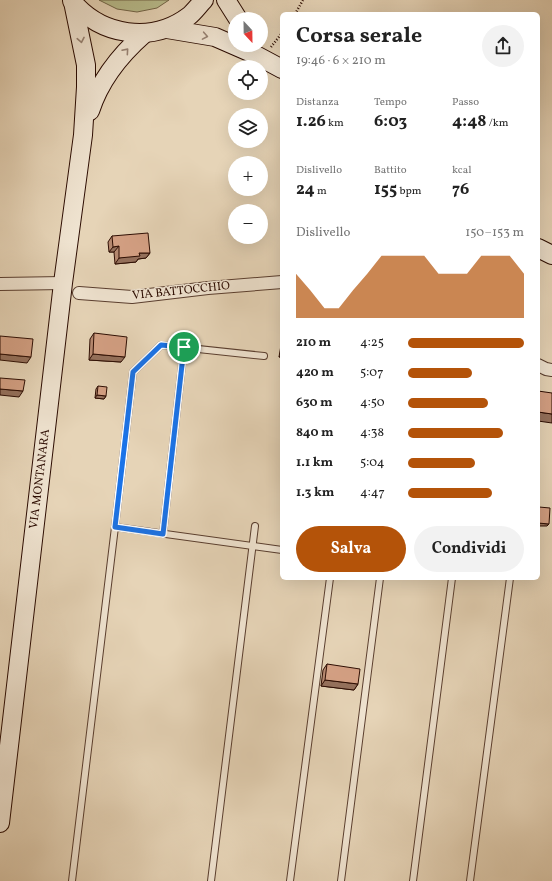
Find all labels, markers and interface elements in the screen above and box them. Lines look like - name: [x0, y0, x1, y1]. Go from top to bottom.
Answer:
- north arrow: [228, 12, 268, 52]
- map controls: [228, 12, 268, 244]
- text: Corsa serale: [296, 21, 422, 52]
- button: share: [482, 25, 524, 67]
- one-way arrow: [202, 31, 208, 39]
- one-way arrow: [77, 37, 85, 44]
- one-way arrow: [121, 49, 128, 56]
- text: 19:46 · 6 × 210 m: [296, 52, 386, 70]
- button: locate: [228, 60, 268, 100]
- text: Distanza: [296, 95, 339, 110]
- text: Tempo: [374, 95, 407, 110]
- text: Passo: [452, 95, 479, 110]
- button: layers: [228, 108, 268, 148]
- text: 1.26: [296, 110, 326, 133]
- text: 6:03: [374, 110, 407, 133]
- text: 4:48: [452, 110, 487, 133]
- text: km: [326, 116, 344, 131]
- text: /km: [487, 116, 509, 131]
- button: +: [228, 156, 268, 196]
- text: Dislivello: [296, 163, 342, 178]
- text: Battito: [374, 163, 407, 178]
- text: kcal: [452, 163, 472, 178]
- text: 24: [296, 178, 315, 201]
- text: 155: [374, 178, 397, 201]
- text: 76: [452, 178, 469, 201]
- text: m: [315, 184, 327, 199]
- text: bpm: [397, 184, 421, 199]
- button: −: [228, 204, 268, 244]
- text: Dislivello: [296, 224, 350, 242]
- text: 150–153 m: [465, 224, 524, 242]
- street label: VIA BATTOCCHIO: [131, 278, 231, 304]
- pin: [167, 330, 201, 364]
- text: 210 m: [296, 334, 331, 352]
- text: 4:25: [360, 334, 384, 352]
- icon: arrive: [173, 336, 195, 358]
- text: 420 m: [296, 364, 334, 382]
- text: 5:07: [360, 364, 383, 382]
- text: 630 m: [296, 394, 333, 412]
- text: 4:50: [360, 394, 385, 412]
- text: 840 m: [296, 424, 334, 442]
- text: 4:38: [360, 424, 384, 442]
- street label: VIA MONTANARA: [26, 428, 54, 530]
- text: 1.1 km: [296, 454, 333, 472]
- text: 5:04: [360, 454, 385, 472]
- text: 1.3 km: [296, 484, 334, 502]
- text: 4:47: [360, 484, 385, 502]
- button: Salva: [296, 526, 406, 572]
- button: Condividi: [414, 526, 524, 572]

